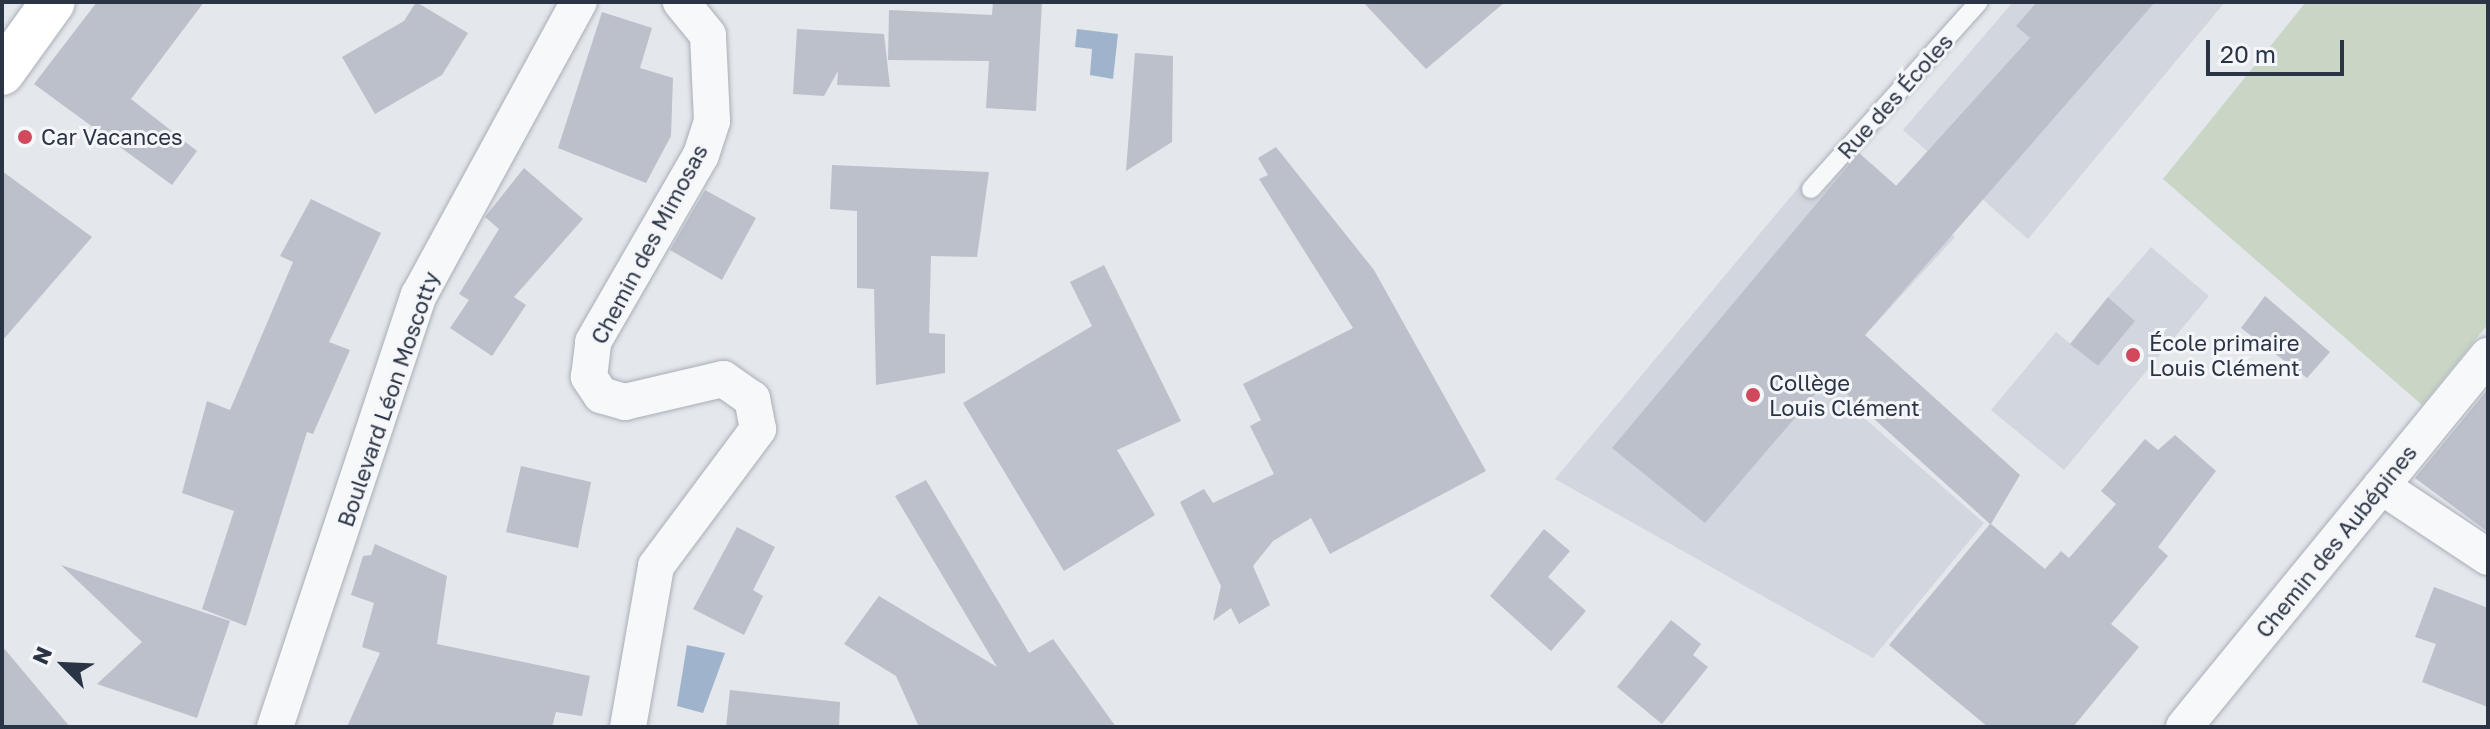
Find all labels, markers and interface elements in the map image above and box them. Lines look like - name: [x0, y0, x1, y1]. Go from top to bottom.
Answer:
- scale bar: [2210, 24, 2348, 74]
- street label: Rue des Écoles: [1832, 28, 1958, 164]
- text: 20 m: [2220, 39, 2276, 68]
- place label: Car Vacances: [41, 124, 183, 150]
- marker: Car Vacances: [16, 128, 34, 146]
- street label: Chemin des Mimosas: [585, 140, 713, 348]
- street label: Boulevard Léon Moscotty: [332, 268, 444, 530]
- place label: École primaire Louis Clément: [2149, 329, 2300, 380]
- marker: École primaire Louis Clément: [2124, 346, 2142, 364]
- place label: Collège Louis Clément: [1769, 369, 1920, 420]
- marker: Collège Louis Clément: [1744, 386, 1762, 404]
- street label: Chemin des Aubépines: [2250, 439, 2422, 643]
- north arrow: [24, 625, 104, 705]
- text: N: [26, 642, 57, 668]

